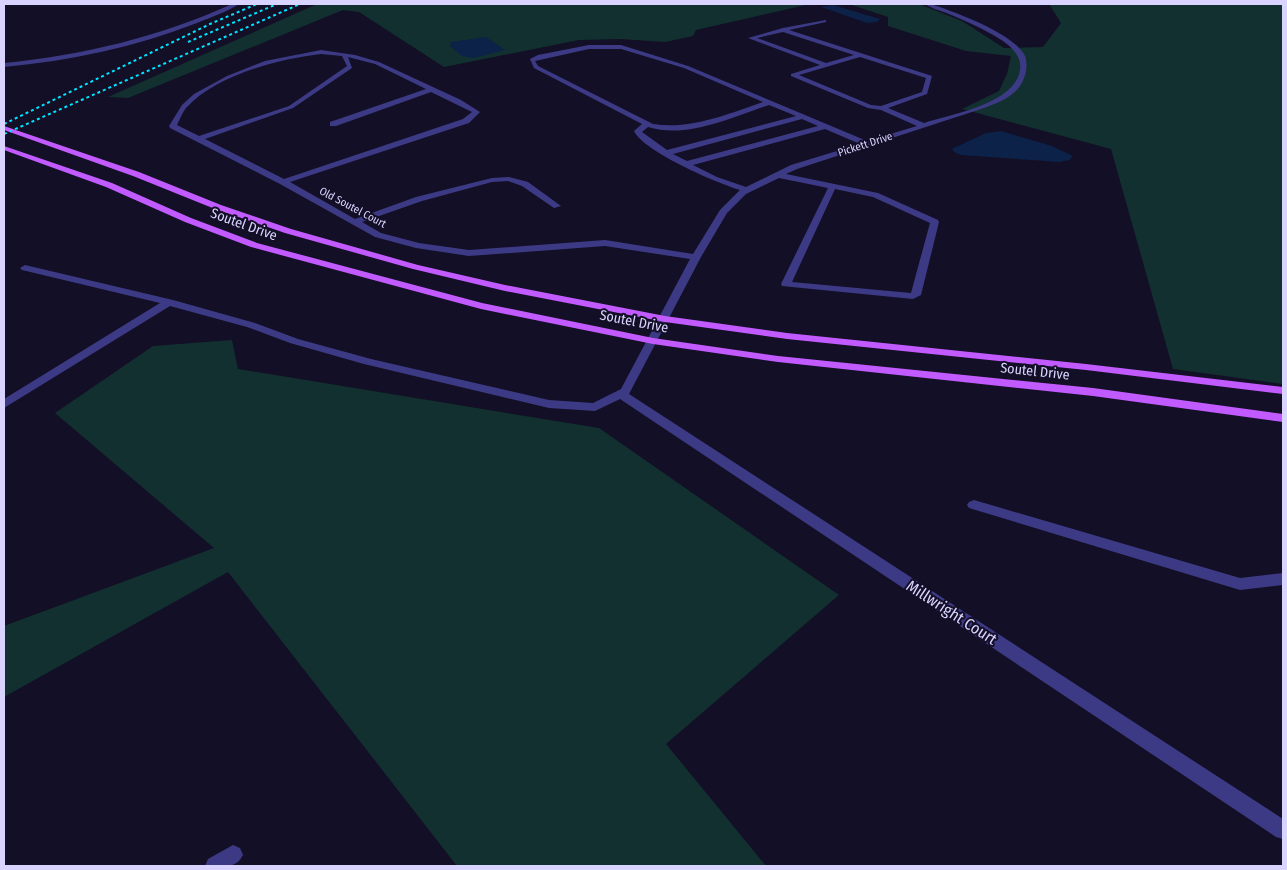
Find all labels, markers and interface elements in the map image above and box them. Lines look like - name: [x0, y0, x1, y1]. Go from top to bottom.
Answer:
- street label: Pickett Drive: [836, 130, 894, 159]
- street label: Old Soutel Court: [317, 184, 389, 231]
- street label: Soutel Drive: [208, 205, 279, 244]
- street label: Soutel Drive: [598, 307, 670, 336]
- street label: Soutel Drive: [999, 359, 1070, 384]
- street label: Millwright Court: [903, 576, 1001, 649]

